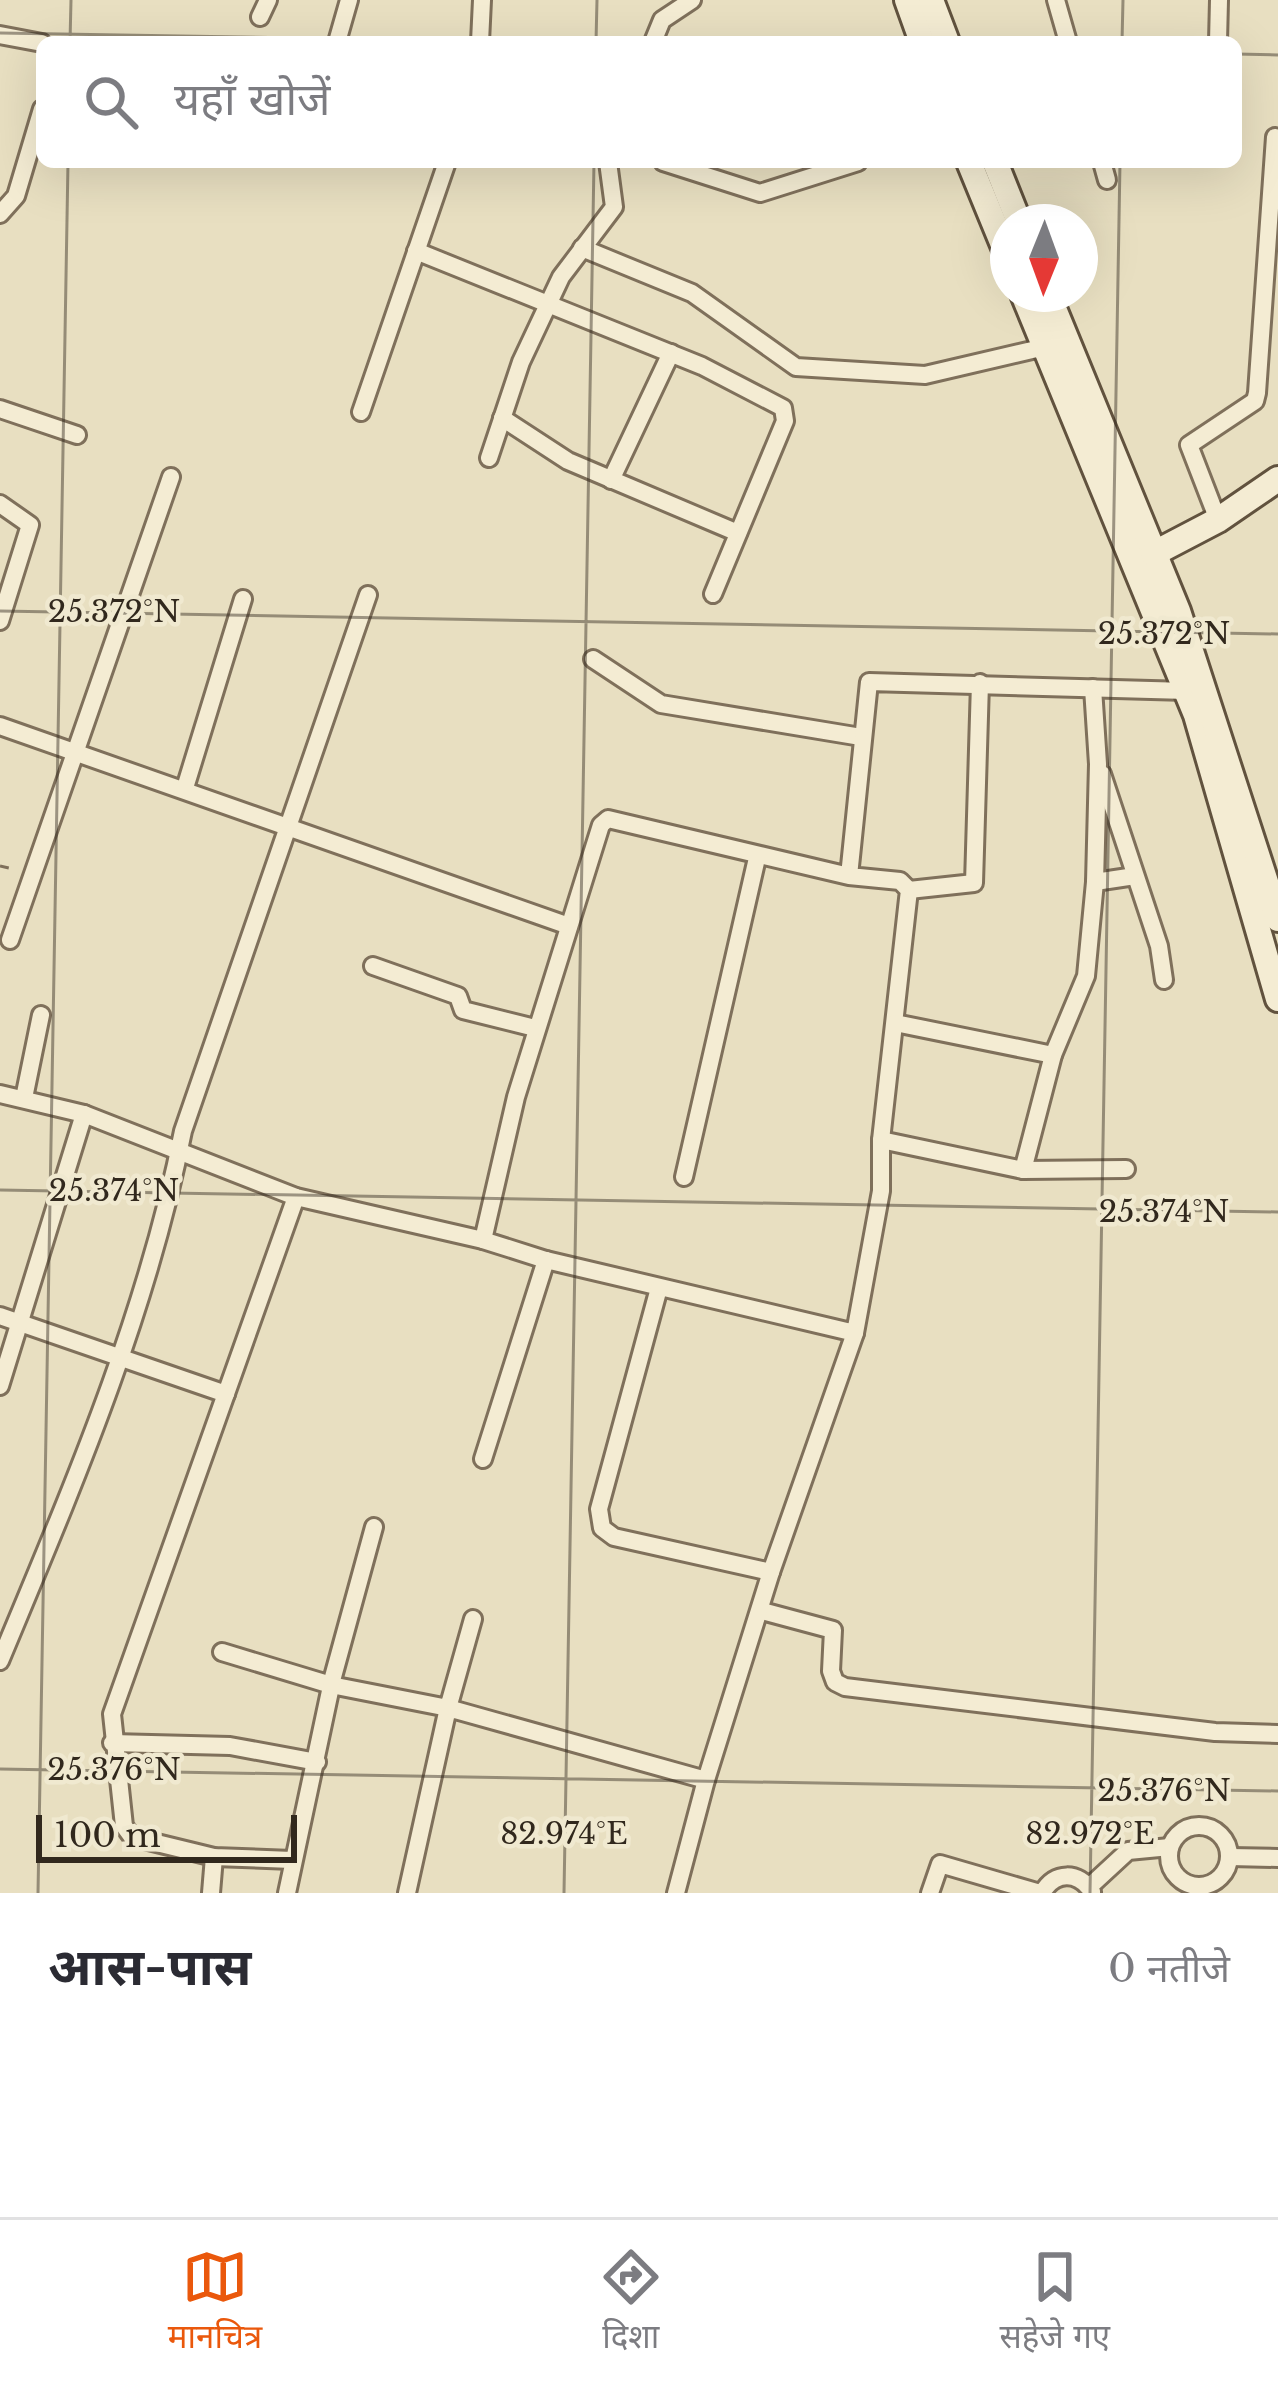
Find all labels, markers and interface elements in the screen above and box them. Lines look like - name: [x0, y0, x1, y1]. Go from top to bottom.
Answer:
- search box: [36, 36, 1242, 168]
- icon: search: [78, 69, 144, 135]
- text: यहाँ खोजें: [174, 71, 330, 127]
- north arrow: [990, 204, 1098, 312]
- text: 25.372°N: [48, 593, 180, 630]
- text: 25.372°N: [1098, 615, 1230, 652]
- text: 25.374°N: [49, 1172, 179, 1209]
- text: 25.374°N: [1099, 1193, 1229, 1230]
- text: 25.376°N: [47, 1751, 181, 1788]
- text: 25.376°N: [1097, 1772, 1231, 1809]
- scale bar: [36, 1809, 297, 1862]
- text: 100 m: [54, 1815, 161, 1856]
- text: 82.974°E: [500, 1815, 628, 1852]
- text: 82.972°E: [1025, 1815, 1155, 1852]
- text: आस-पास: [48, 1936, 251, 1999]
- text: 0 नतीजे: [1108, 1944, 1230, 1993]
- tab: मानचित्र: [168, 2244, 262, 2361]
- tab: दिशा: [598, 2244, 664, 2361]
- tab: सहेजे गए: [1000, 2244, 1110, 2361]

